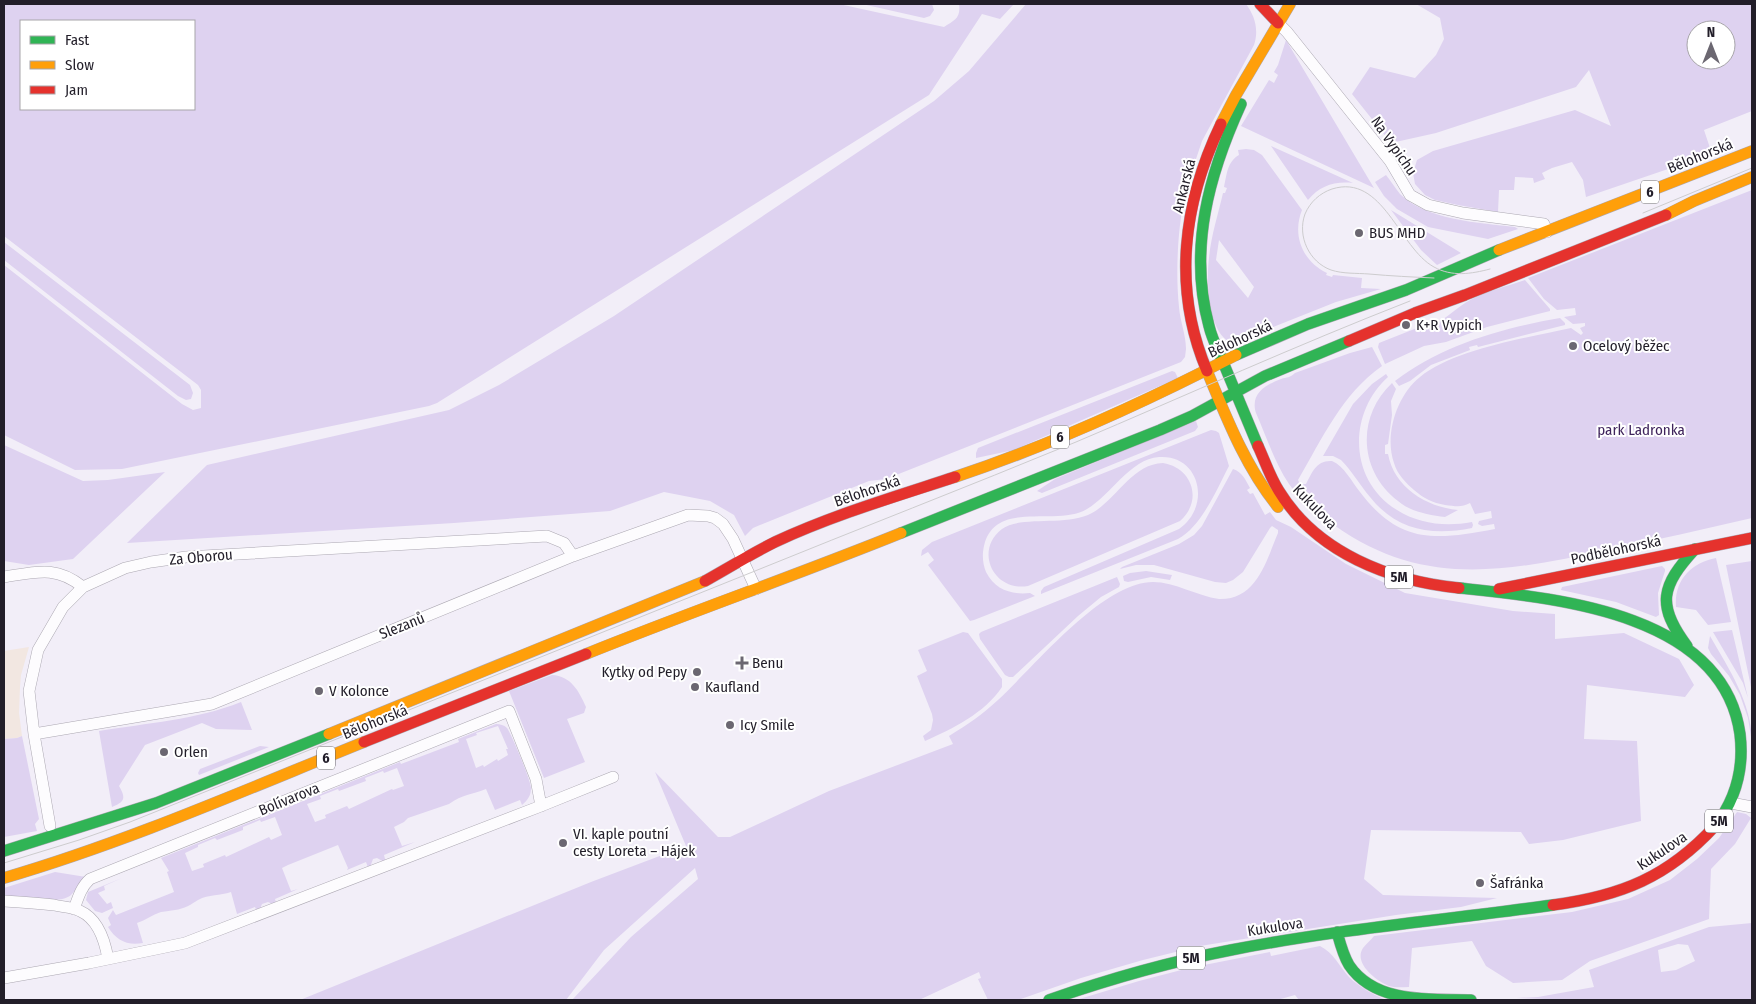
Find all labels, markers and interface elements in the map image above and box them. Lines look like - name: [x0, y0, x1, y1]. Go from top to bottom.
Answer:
- legend: [20, 20, 195, 110]
- north arrow: [1686, 20, 1736, 70]
- text: N: [1707, 24, 1715, 41]
- text: Fast: [65, 31, 89, 49]
- text: Slow: [65, 56, 94, 74]
- text: Jam: [65, 81, 88, 99]
- street label: Na Vypichu: [1367, 113, 1421, 179]
- street label: Bělohorská: [1665, 135, 1735, 177]
- street label: Ankarská: [1169, 157, 1199, 215]
- road number: 6: [1641, 180, 1659, 203]
- place label: BUS MHD: [1369, 224, 1425, 242]
- marker: BUS MHD: [1353, 227, 1365, 239]
- street label: Bělohorská: [1205, 316, 1275, 362]
- place label: K+R Vypich: [1416, 316, 1482, 334]
- marker: K+R Vypich: [1400, 319, 1412, 331]
- place label: Ocelový běžec: [1583, 337, 1670, 355]
- marker: Ocelový běžec: [1567, 340, 1579, 352]
- park label: park Ladronka: [1597, 421, 1685, 439]
- road number: 6: [1051, 426, 1069, 448]
- street label: Bělohorská: [832, 471, 902, 511]
- street label: Kukulova: [1289, 481, 1341, 533]
- street label: Podbělohorská: [1569, 532, 1663, 568]
- street label: Za Oborou: [169, 545, 233, 569]
- road number: 5M: [1385, 566, 1413, 588]
- street label: Slezanů: [377, 609, 427, 643]
- place label: Benu: [752, 654, 783, 672]
- marker: Benu: [736, 657, 748, 669]
- place label: Kytky od Pepy: [602, 663, 687, 681]
- marker: Kytky od Pepy: [691, 666, 703, 678]
- place label: Kaufland: [705, 678, 759, 696]
- marker: Kaufland: [689, 681, 701, 693]
- place label: V Kolonce: [329, 682, 389, 700]
- marker: V Kolonce: [313, 685, 325, 697]
- street label: Bělohorská: [340, 701, 410, 743]
- place label: Icy Smile: [740, 716, 795, 734]
- marker: Icy Smile: [724, 719, 736, 731]
- place label: Orlen: [174, 743, 208, 761]
- marker: Orlen: [158, 746, 170, 758]
- road number: 6: [317, 746, 335, 770]
- street label: Bolívarova: [256, 779, 322, 819]
- road number: 5M: [1705, 809, 1733, 832]
- place label: VI. kaple poutní cesty Loreta – Hájek: [573, 825, 695, 860]
- street label: Kukulova: [1634, 828, 1690, 874]
- marker: VI. kaple poutní cesty Loreta – Hájek: [557, 837, 569, 849]
- place label: Šafránka: [1490, 874, 1544, 892]
- marker: Šafránka: [1474, 877, 1486, 889]
- street label: Kukulova: [1246, 914, 1304, 940]
- road number: 5M: [1177, 946, 1205, 970]

